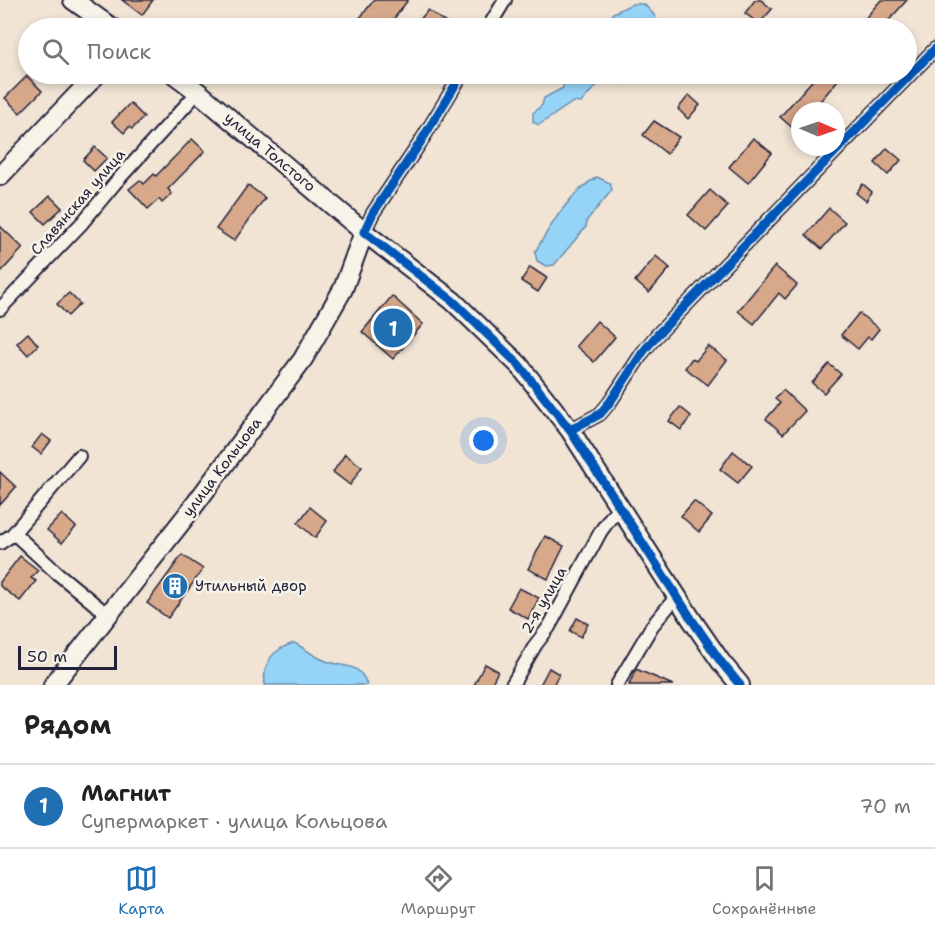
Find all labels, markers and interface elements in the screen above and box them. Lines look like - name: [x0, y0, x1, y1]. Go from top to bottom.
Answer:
- search box: [18, 18, 917, 84]
- icon: search: [39, 35, 72, 68]
- text: Поиск: [87, 37, 151, 66]
- north arrow: [791, 102, 845, 156]
- street label: улица Толстого: [220, 108, 320, 196]
- street label: Славянская улица: [26, 144, 130, 259]
- pin: 1: [374, 306, 412, 350]
- street label: улица Кольцова: [178, 413, 266, 521]
- your location: [469, 426, 498, 455]
- street label: 2-я улица: [517, 562, 572, 637]
- building icon: Утильный двор: [160, 571, 190, 601]
- place label: Утильный двор: [195, 576, 307, 596]
- scale bar: [18, 643, 117, 670]
- text: 50 m: [27, 646, 67, 667]
- text: Рядом: [24, 707, 111, 742]
- text: Магнит: [81, 779, 171, 808]
- text: 1: [39, 793, 48, 819]
- text: 70 m: [859, 793, 911, 819]
- text: Супермаркет · улица Кольцова: [81, 808, 387, 834]
- tab: Карта: [118, 862, 164, 919]
- tab: Маршрут: [401, 862, 475, 919]
- tab: Сохранённые: [712, 862, 817, 919]

